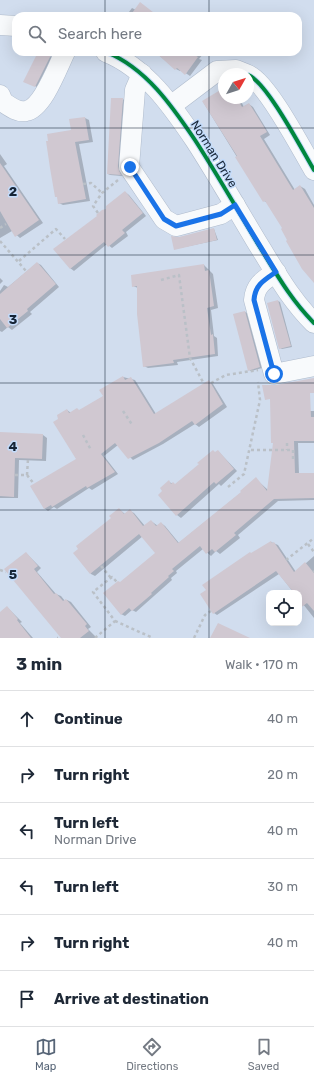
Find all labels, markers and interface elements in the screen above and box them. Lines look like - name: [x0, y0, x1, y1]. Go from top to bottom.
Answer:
- search box: [12, 12, 302, 56]
- icon: search: [26, 23, 48, 45]
- text: Search here: [58, 25, 142, 43]
- north arrow: [218, 68, 254, 104]
- street label: Norman Drive: [188, 118, 240, 190]
- route end: [121, 158, 139, 176]
- text: 2: [9, 184, 17, 199]
- text: 3: [9, 312, 18, 327]
- route start: [265, 365, 283, 383]
- text: 4: [9, 439, 18, 454]
- text: 5: [9, 567, 17, 582]
- map controls: [266, 590, 302, 626]
- button: locate: [266, 590, 302, 626]
- text: 3 min: [16, 654, 62, 674]
- text: Walk · 170 m: [225, 657, 298, 672]
- icon: ahead: [16, 708, 38, 730]
- text: Continue: [54, 710, 123, 728]
- text: 40 m: [267, 711, 298, 726]
- icon: right: [16, 764, 38, 786]
- text: Turn right: [54, 766, 129, 784]
- text: 20 m: [267, 767, 298, 782]
- text: Turn left: [54, 814, 119, 832]
- icon: left: [16, 820, 38, 842]
- text: 40 m: [267, 823, 298, 838]
- text: Norman Drive: [54, 832, 137, 847]
- icon: left: [16, 876, 38, 898]
- text: Turn left: [54, 878, 119, 896]
- text: 30 m: [267, 879, 298, 894]
- icon: right: [16, 932, 38, 954]
- text: Turn right: [54, 934, 129, 952]
- text: 40 m: [267, 935, 298, 950]
- icon: arrive: [16, 988, 38, 1010]
- text: Arrive at destination: [54, 990, 209, 1008]
- tab: Map: [35, 1036, 57, 1073]
- tab: Directions: [126, 1036, 178, 1073]
- tab: Saved: [248, 1036, 279, 1073]

